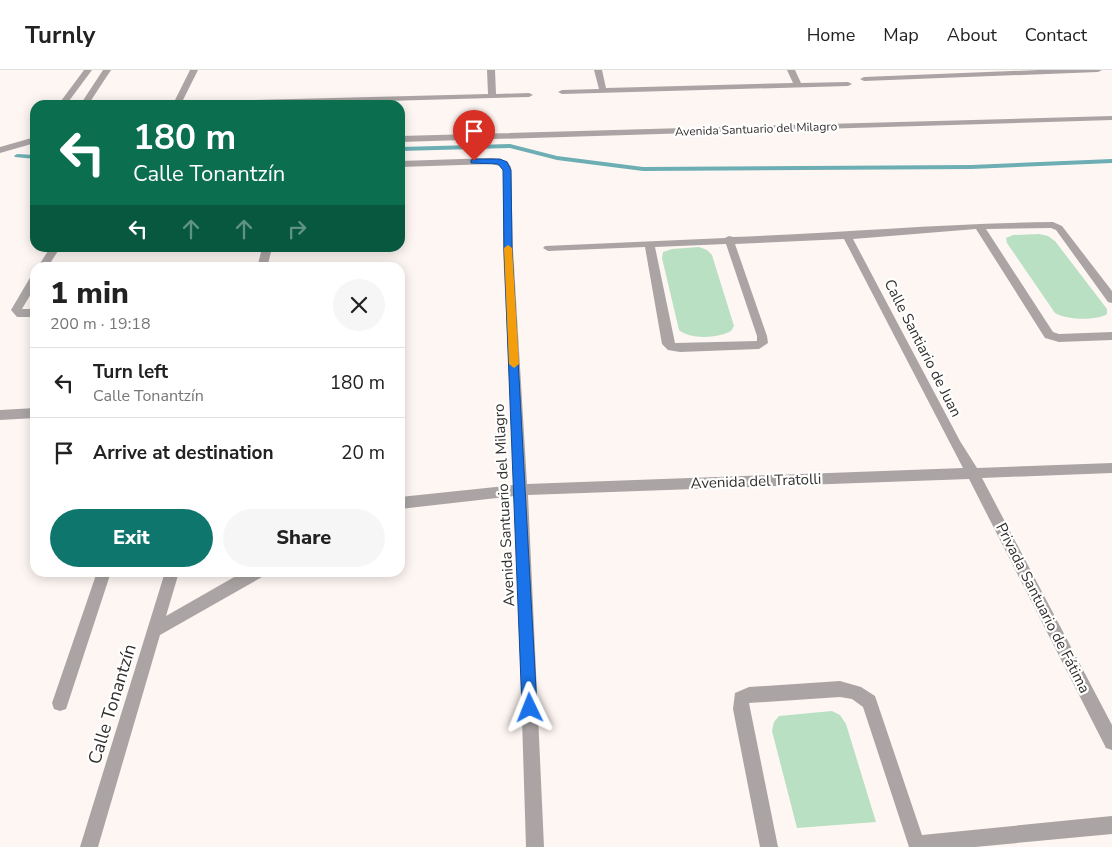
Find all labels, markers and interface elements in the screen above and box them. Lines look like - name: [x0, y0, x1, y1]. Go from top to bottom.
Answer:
- text: Turnly: [25, 19, 95, 51]
- text: Home: [807, 23, 855, 47]
- text: Map: [883, 23, 919, 47]
- text: About: [947, 23, 997, 47]
- text: Contact: [1025, 23, 1087, 47]
- pin: [453, 110, 495, 161]
- text: 180 m: [133, 114, 236, 161]
- icon: arrive: [460, 117, 488, 145]
- street label: Avenida Santuario del Milagro: [675, 118, 838, 140]
- icon: left: [50, 120, 115, 185]
- text: Calle Tonantzín: [133, 159, 285, 189]
- icon: left: [124, 215, 152, 243]
- icon: ahead: [177, 215, 205, 243]
- icon: ahead: [230, 215, 258, 243]
- icon: right: [283, 215, 311, 243]
- text: 1 min: [50, 273, 129, 314]
- street label: Calle Santiario de Juan: [880, 276, 966, 420]
- button: close: [333, 279, 385, 331]
- text: 200 m · 19:18: [50, 313, 151, 335]
- text: Turn left: [93, 359, 168, 385]
- icon: left: [50, 369, 78, 397]
- text: 180 m: [330, 370, 385, 396]
- text: Calle Tonantzín: [93, 385, 204, 407]
- street label: Avenida Santuario del Milagro: [489, 403, 519, 607]
- icon: arrive: [50, 439, 78, 467]
- text: Arrive at destination: [93, 440, 274, 466]
- text: 20 m: [341, 440, 385, 466]
- street label: Avenida del Tratolli: [690, 469, 822, 493]
- button: Exit: [50, 509, 213, 567]
- button: Share: [223, 509, 385, 567]
- street label: Privada Santuario de Fátima: [991, 519, 1095, 697]
- street label: Calle Tonantzín: [82, 641, 142, 767]
- position arrow: [503, 681, 555, 733]

